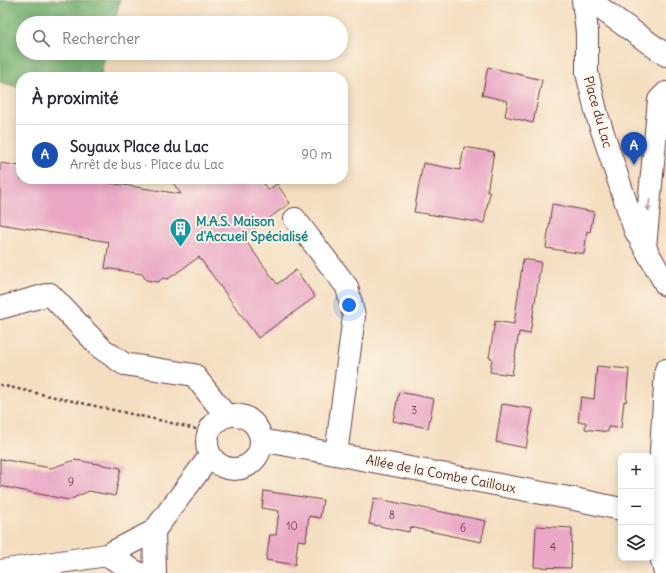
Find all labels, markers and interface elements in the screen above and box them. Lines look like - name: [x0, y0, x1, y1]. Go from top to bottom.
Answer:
- search box: [16, 16, 348, 60]
- icon: search: [30, 27, 52, 49]
- text: Rechercher: [62, 29, 140, 48]
- street label: Place du Lac: [580, 74, 616, 150]
- text: À proximité: [32, 87, 118, 109]
- pin: A: [621, 132, 647, 165]
- text: Soyaux Place du Lac: [70, 137, 209, 156]
- text: A: [41, 146, 49, 163]
- text: 90 m: [301, 146, 332, 163]
- text: Arrêt de bus · Place du Lac: [70, 156, 224, 173]
- one-way arrow: [645, 198, 652, 211]
- place label: M.A.S. Maison d'Accueil Spécialisé: [196, 213, 308, 245]
- building icon: M.A.S. Maison d'Accueil Spécialisé: [167, 215, 193, 248]
- your location: [339, 295, 359, 315]
- house number: 3: [411, 403, 417, 417]
- street label: Allée de la Combe Cailloux: [364, 451, 518, 497]
- map controls: [618, 453, 654, 561]
- button: +: [618, 453, 654, 489]
- house number: 9: [68, 475, 74, 489]
- button: −: [618, 489, 654, 525]
- house number: 8: [389, 508, 395, 522]
- house number: 10: [286, 519, 298, 533]
- house number: 6: [460, 521, 466, 535]
- button: layers: [618, 525, 654, 561]
- house number: 4: [550, 540, 556, 554]

